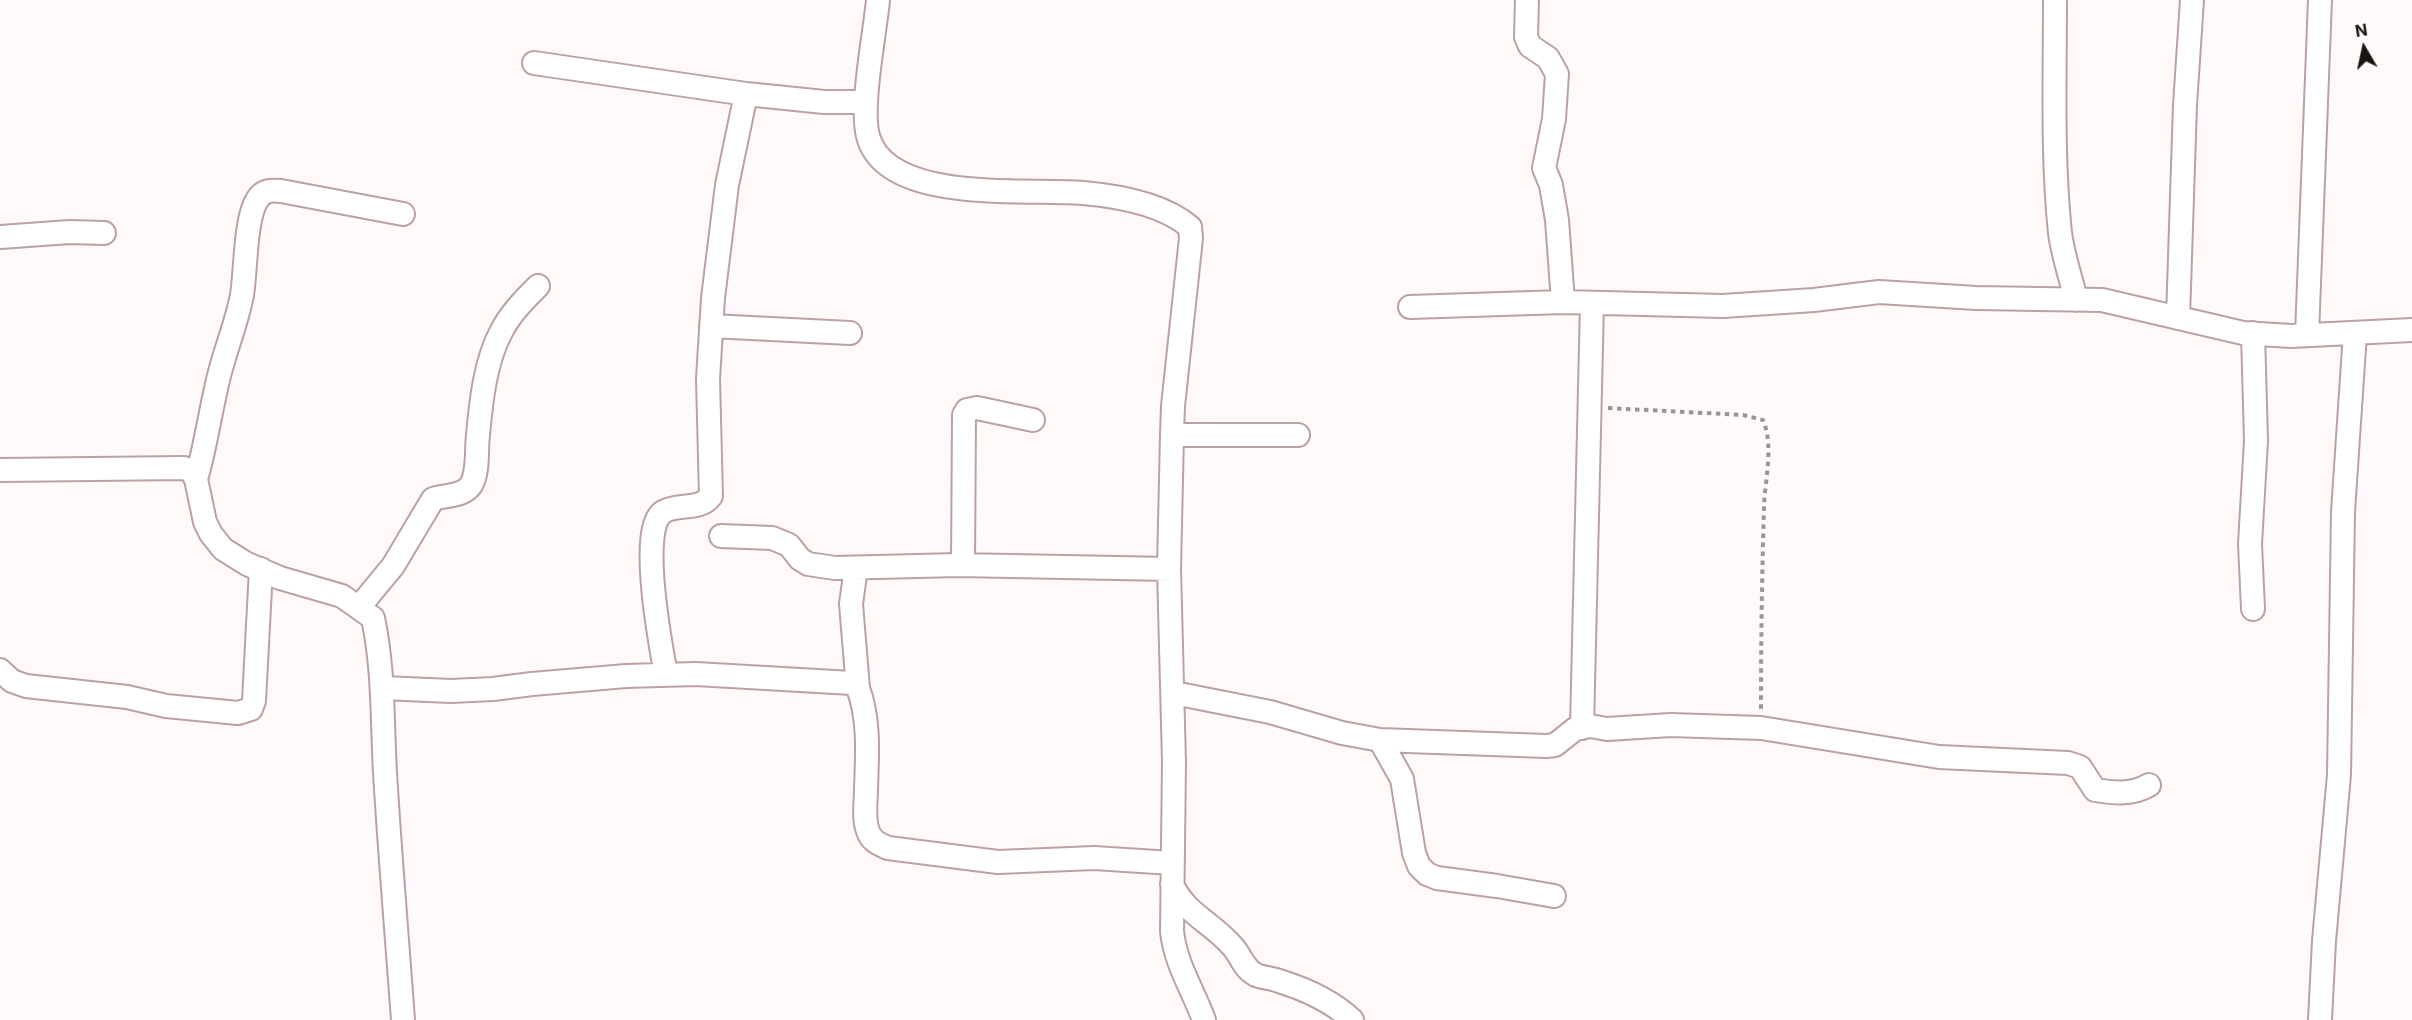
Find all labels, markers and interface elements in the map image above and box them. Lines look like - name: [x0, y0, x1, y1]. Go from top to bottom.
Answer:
- north arrow: [2334, 18, 2394, 78]
- text: N: [2354, 19, 2369, 41]

